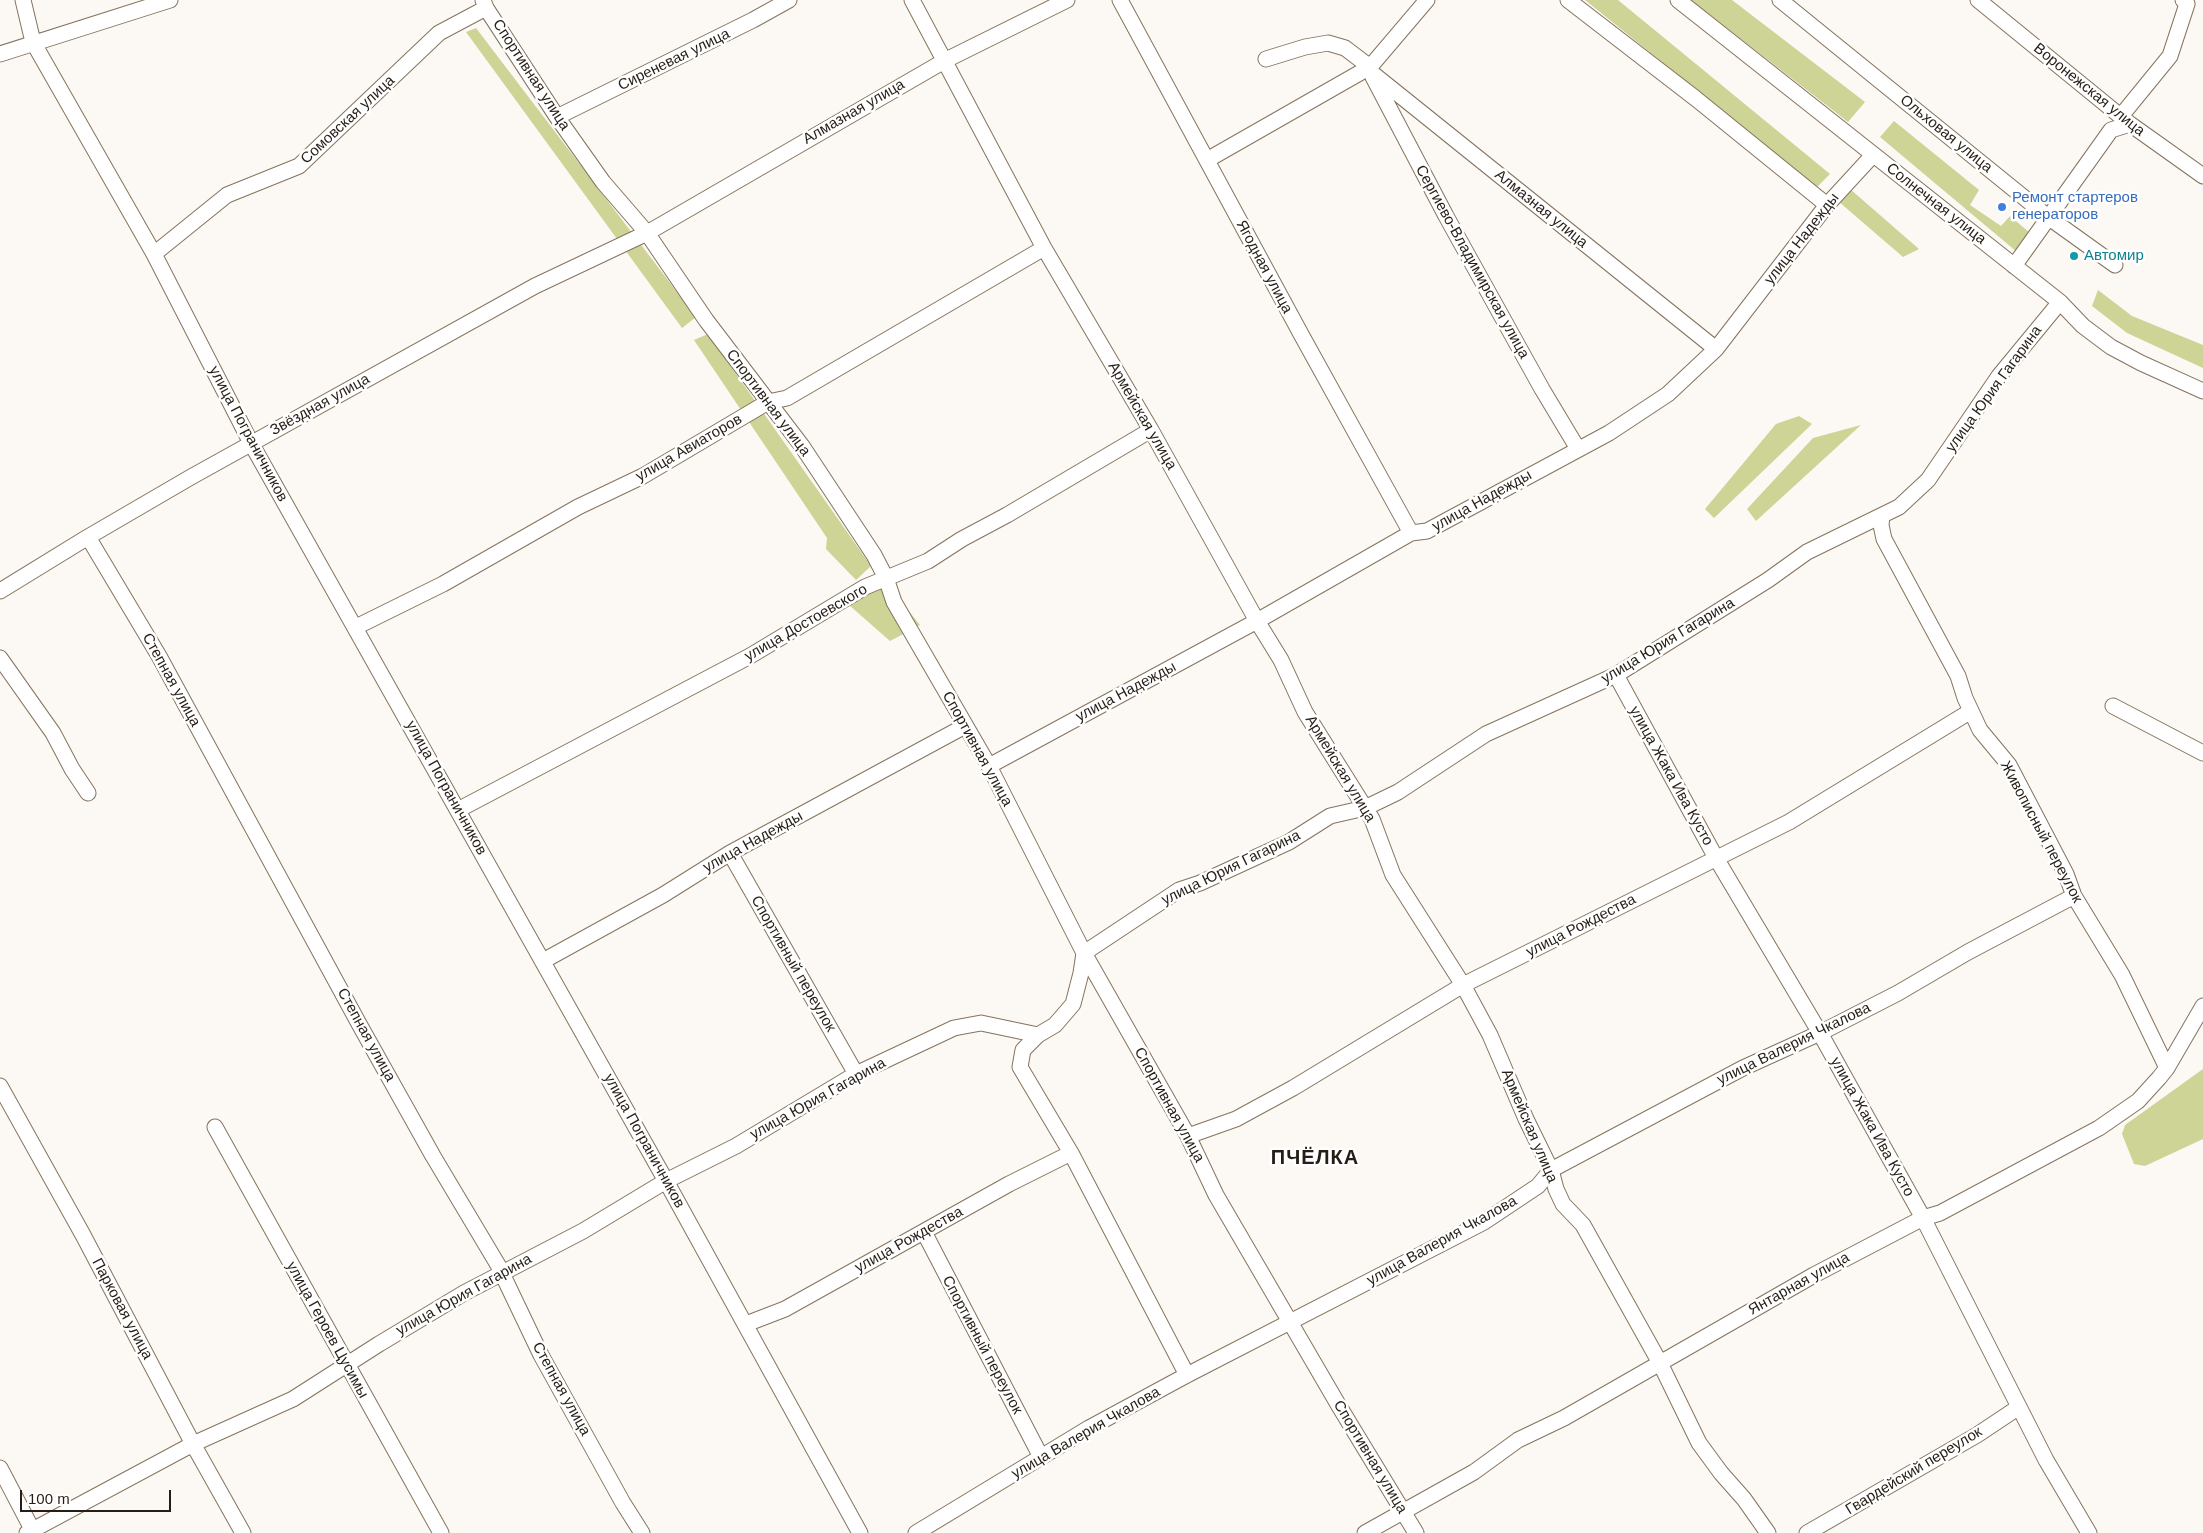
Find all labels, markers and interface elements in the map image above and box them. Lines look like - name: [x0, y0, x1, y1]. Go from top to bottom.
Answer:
- street label: Спортивная улица: [488, 16, 574, 134]
- street label: Сиреневая улица: [615, 25, 733, 95]
- street label: Воронежская улица: [2030, 40, 2148, 140]
- street label: Сомовская улица: [297, 72, 399, 168]
- street label: Алмазная улица: [800, 76, 908, 148]
- street label: Ольховая улица: [1896, 91, 1996, 177]
- street label: Солнечная улица: [1883, 159, 1989, 249]
- street label: Сергиево-Владимирская улица: [1411, 162, 1533, 362]
- street label: Алмазная улица: [1491, 166, 1591, 252]
- place label: Ремонт стартеров генераторов: [2012, 189, 2138, 224]
- street label: улица Надежды: [1761, 190, 1843, 288]
- marker: Ремонт стартеров генераторов: [1996, 201, 2008, 213]
- street label: Ягодная улица: [1232, 217, 1296, 317]
- place label: Автомир: [2084, 247, 2144, 265]
- marker: Автомир: [2068, 250, 2080, 262]
- street label: улица Юрия Гагарина: [1942, 322, 2046, 456]
- street label: Спортивная улица: [722, 346, 814, 460]
- street label: Армейская улица: [1104, 359, 1180, 473]
- street label: улица Пограничников: [205, 363, 291, 505]
- street label: Звёздная улица: [267, 370, 373, 440]
- street label: улица Авиаторов: [633, 410, 745, 486]
- street label: улица Надежды: [1429, 466, 1535, 536]
- street label: улица Достоевского: [741, 581, 871, 665]
- street label: улица Юрия Гагарина: [1598, 594, 1738, 688]
- street label: Степная улица: [138, 630, 204, 730]
- street label: улица Надежды: [1073, 658, 1179, 726]
- street label: Спортивная улица: [938, 688, 1016, 810]
- street label: улица Жака Ива Кусто: [1625, 703, 1717, 849]
- street label: Армейская улица: [1301, 712, 1379, 826]
- street label: улица Пограничников: [402, 718, 490, 858]
- street label: Живописный переулок: [1996, 758, 2086, 906]
- street label: улица Надежды: [700, 807, 806, 877]
- street label: улица Юрия Гагарина: [1159, 827, 1303, 909]
- street label: улица Рождества: [1523, 891, 1639, 961]
- street label: Спортивный переулок: [747, 893, 839, 1035]
- street label: Степная улица: [333, 985, 399, 1085]
- street label: улица Валерия Чкалова: [1714, 999, 1874, 1089]
- street label: Спортивная улица: [1130, 1044, 1208, 1166]
- street label: улица Юрия Гагарина: [747, 1054, 889, 1144]
- street label: улица Жака Ива Кусто: [1826, 1054, 1918, 1200]
- street label: Армейская улица: [1497, 1066, 1561, 1186]
- street label: улица Пограничников: [600, 1071, 688, 1211]
- district label: ПЧЁЛКА: [1270, 1146, 1360, 1170]
- street label: улица Валерия Чкалова: [1364, 1192, 1520, 1290]
- street label: улица Рождества: [852, 1203, 966, 1277]
- street label: Янтарная улица: [1745, 1249, 1853, 1319]
- street label: улица Юрия Гагарина: [393, 1250, 535, 1340]
- street label: Парковая улица: [88, 1255, 156, 1363]
- street label: улица Героев Цусимы: [282, 1259, 372, 1401]
- street label: Спортивный переулок: [938, 1273, 1026, 1417]
- street label: Степная улица: [528, 1339, 594, 1439]
- street label: улица Валерия Чкалова: [1009, 1383, 1163, 1483]
- street label: Спортивная улица: [1329, 1397, 1411, 1517]
- street label: Гвардейский переулок: [1843, 1423, 1985, 1519]
- scale bar: [22, 1480, 174, 1512]
- text: 100 m: [28, 1490, 70, 1507]

